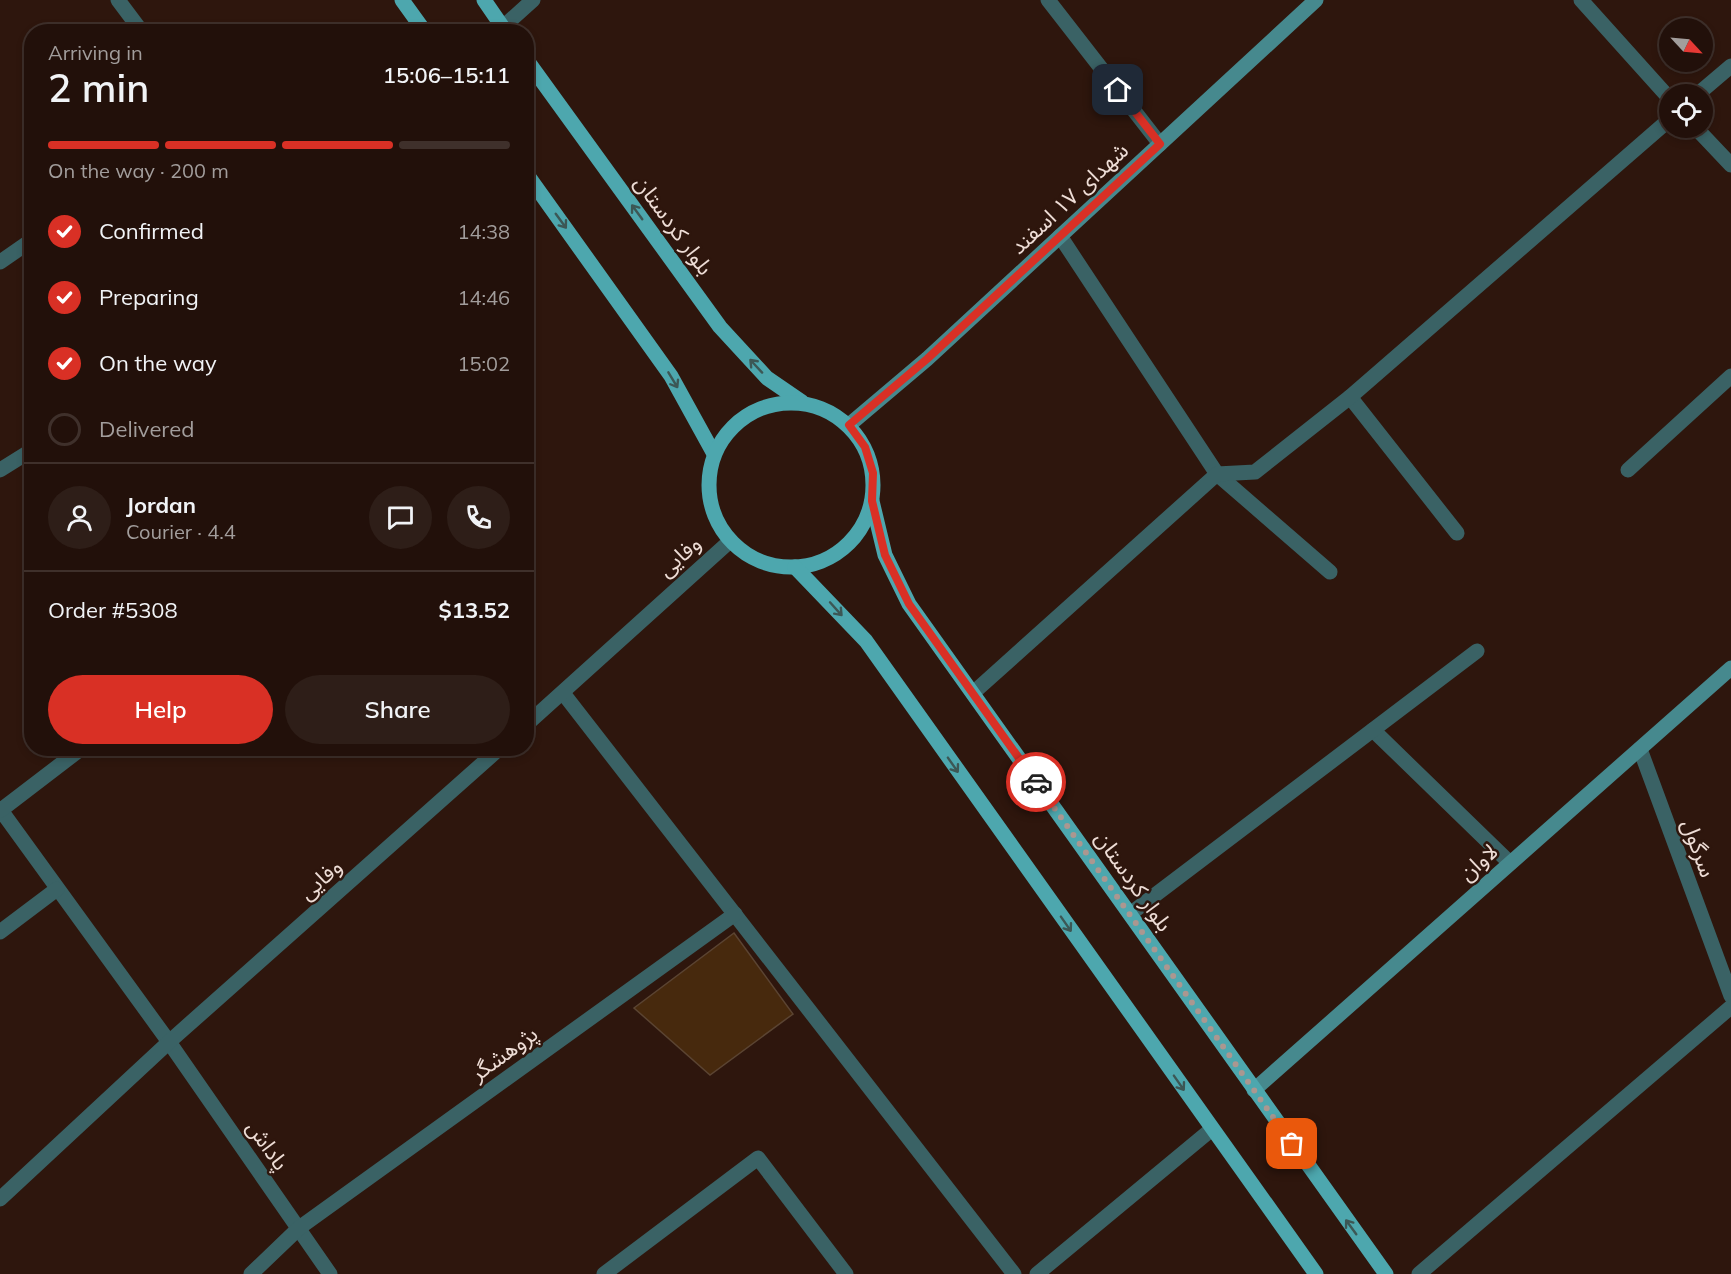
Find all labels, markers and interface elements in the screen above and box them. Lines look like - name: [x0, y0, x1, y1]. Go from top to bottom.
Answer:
- north arrow: [1659, 18, 1713, 72]
- map controls: [1659, 18, 1713, 138]
- text: Arriving in: [48, 40, 143, 65]
- text: 15:06–15:11: [383, 61, 510, 89]
- text: 2 min: [48, 63, 149, 112]
- pin: [1092, 64, 1143, 115]
- icon: home: [1101, 73, 1134, 106]
- button: locate: [1659, 84, 1713, 138]
- street label: شهدای ۱۷ اسفند: [1004, 136, 1134, 260]
- text: On the way · 200 m: [48, 158, 229, 183]
- street label: بلوار کردستان: [628, 170, 720, 280]
- one-way arrow: [631, 205, 643, 221]
- one-way arrow: [554, 212, 567, 228]
- icon: check: [48, 215, 81, 248]
- text: Confirmed: [99, 217, 204, 245]
- text: 14:38: [457, 219, 510, 244]
- icon: check: [48, 281, 81, 314]
- text: Preparing: [99, 283, 199, 311]
- text: 14:46: [457, 285, 510, 310]
- icon: check: [48, 347, 81, 380]
- text: On the way: [99, 349, 217, 377]
- text: 15:02: [457, 351, 510, 376]
- one-way arrow: [749, 359, 764, 374]
- one-way arrow: [668, 371, 680, 388]
- text: Delivered: [99, 415, 194, 443]
- button: person: [48, 486, 111, 549]
- button: chat: [369, 486, 432, 549]
- button: phone: [447, 486, 510, 549]
- text: Jordan: [126, 491, 196, 519]
- text: Courier · 4.4: [126, 519, 236, 544]
- street label: وفایی: [651, 529, 707, 583]
- text: Order #5308: [48, 596, 178, 624]
- text: $13.52: [439, 596, 510, 624]
- one-way arrow: [829, 601, 843, 616]
- button: Help: [48, 675, 273, 744]
- button: Share: [285, 675, 510, 744]
- courier: [1006, 752, 1066, 812]
- one-way arrow: [947, 756, 959, 772]
- icon: car: [1020, 766, 1053, 799]
- street label: سرگول: [1676, 815, 1722, 881]
- street label: بلوار کردستان: [1089, 825, 1179, 937]
- street label: لاوان: [1453, 837, 1503, 887]
- street label: وفایی: [292, 852, 348, 906]
- one-way arrow: [1060, 915, 1072, 931]
- street label: پژوهشگر: [464, 1019, 544, 1088]
- one-way arrow: [1173, 1074, 1185, 1090]
- street label: پاداش: [240, 1114, 295, 1176]
- pin: [1266, 1118, 1317, 1169]
- icon: bag: [1275, 1127, 1308, 1160]
- one-way arrow: [1345, 1219, 1358, 1235]

